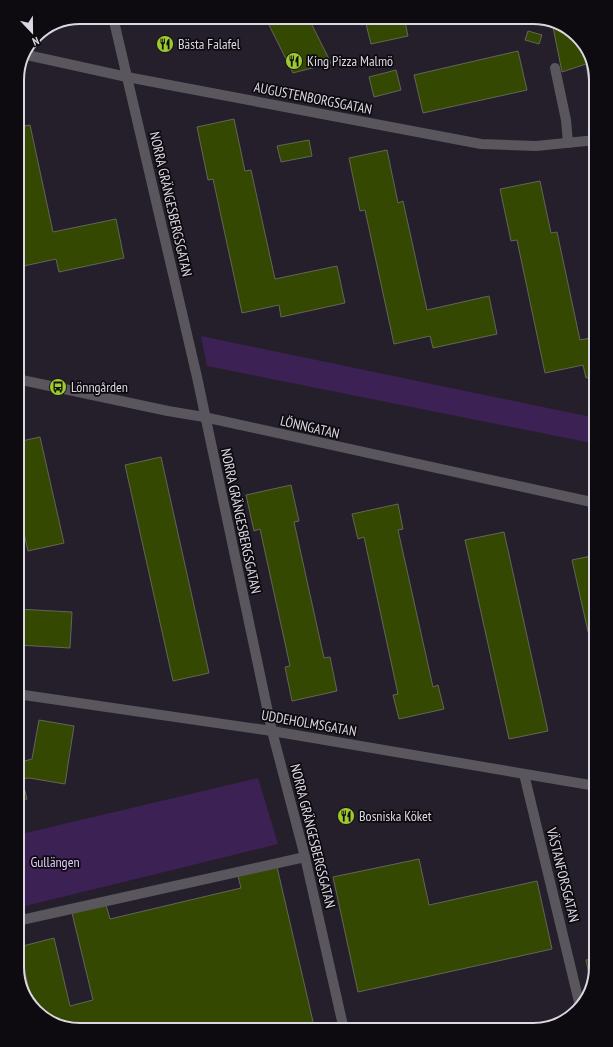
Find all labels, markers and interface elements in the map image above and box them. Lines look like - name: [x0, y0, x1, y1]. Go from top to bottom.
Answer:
- north arrow: [12, 12, 52, 52]
- text: N: [30, 34, 41, 49]
- restaurant icon: Bästa Falafel: [155, 34, 175, 54]
- place label: Bästa Falafel: [178, 35, 241, 53]
- restaurant icon: King Pizza Malmö: [284, 51, 304, 71]
- place label: King Pizza Malmö: [307, 52, 393, 70]
- street label: AUGUSTENBORGSGATAN: [253, 78, 373, 118]
- street label: NORRA GRÄNGESBERGSGATAN: [146, 130, 196, 278]
- bus stop icon: Lönngården: [48, 377, 68, 397]
- place label: Lönngården: [71, 378, 128, 396]
- street label: LÖNNGATAN: [279, 411, 341, 443]
- street label: NORRA GRÄNGESBERGSGATAN: [217, 447, 265, 595]
- street label: UDDEHOLMSGATAN: [260, 706, 358, 740]
- street label: NORRA GRÄNGESBERGSGATAN: [286, 762, 340, 910]
- restaurant icon: Bosniska Köket: [336, 806, 356, 826]
- place label: Bosniska Köket: [359, 807, 432, 825]
- street label: VÄSTANFORSGATAN: [542, 825, 583, 924]
- park label: Gullängen: [30, 853, 80, 871]

